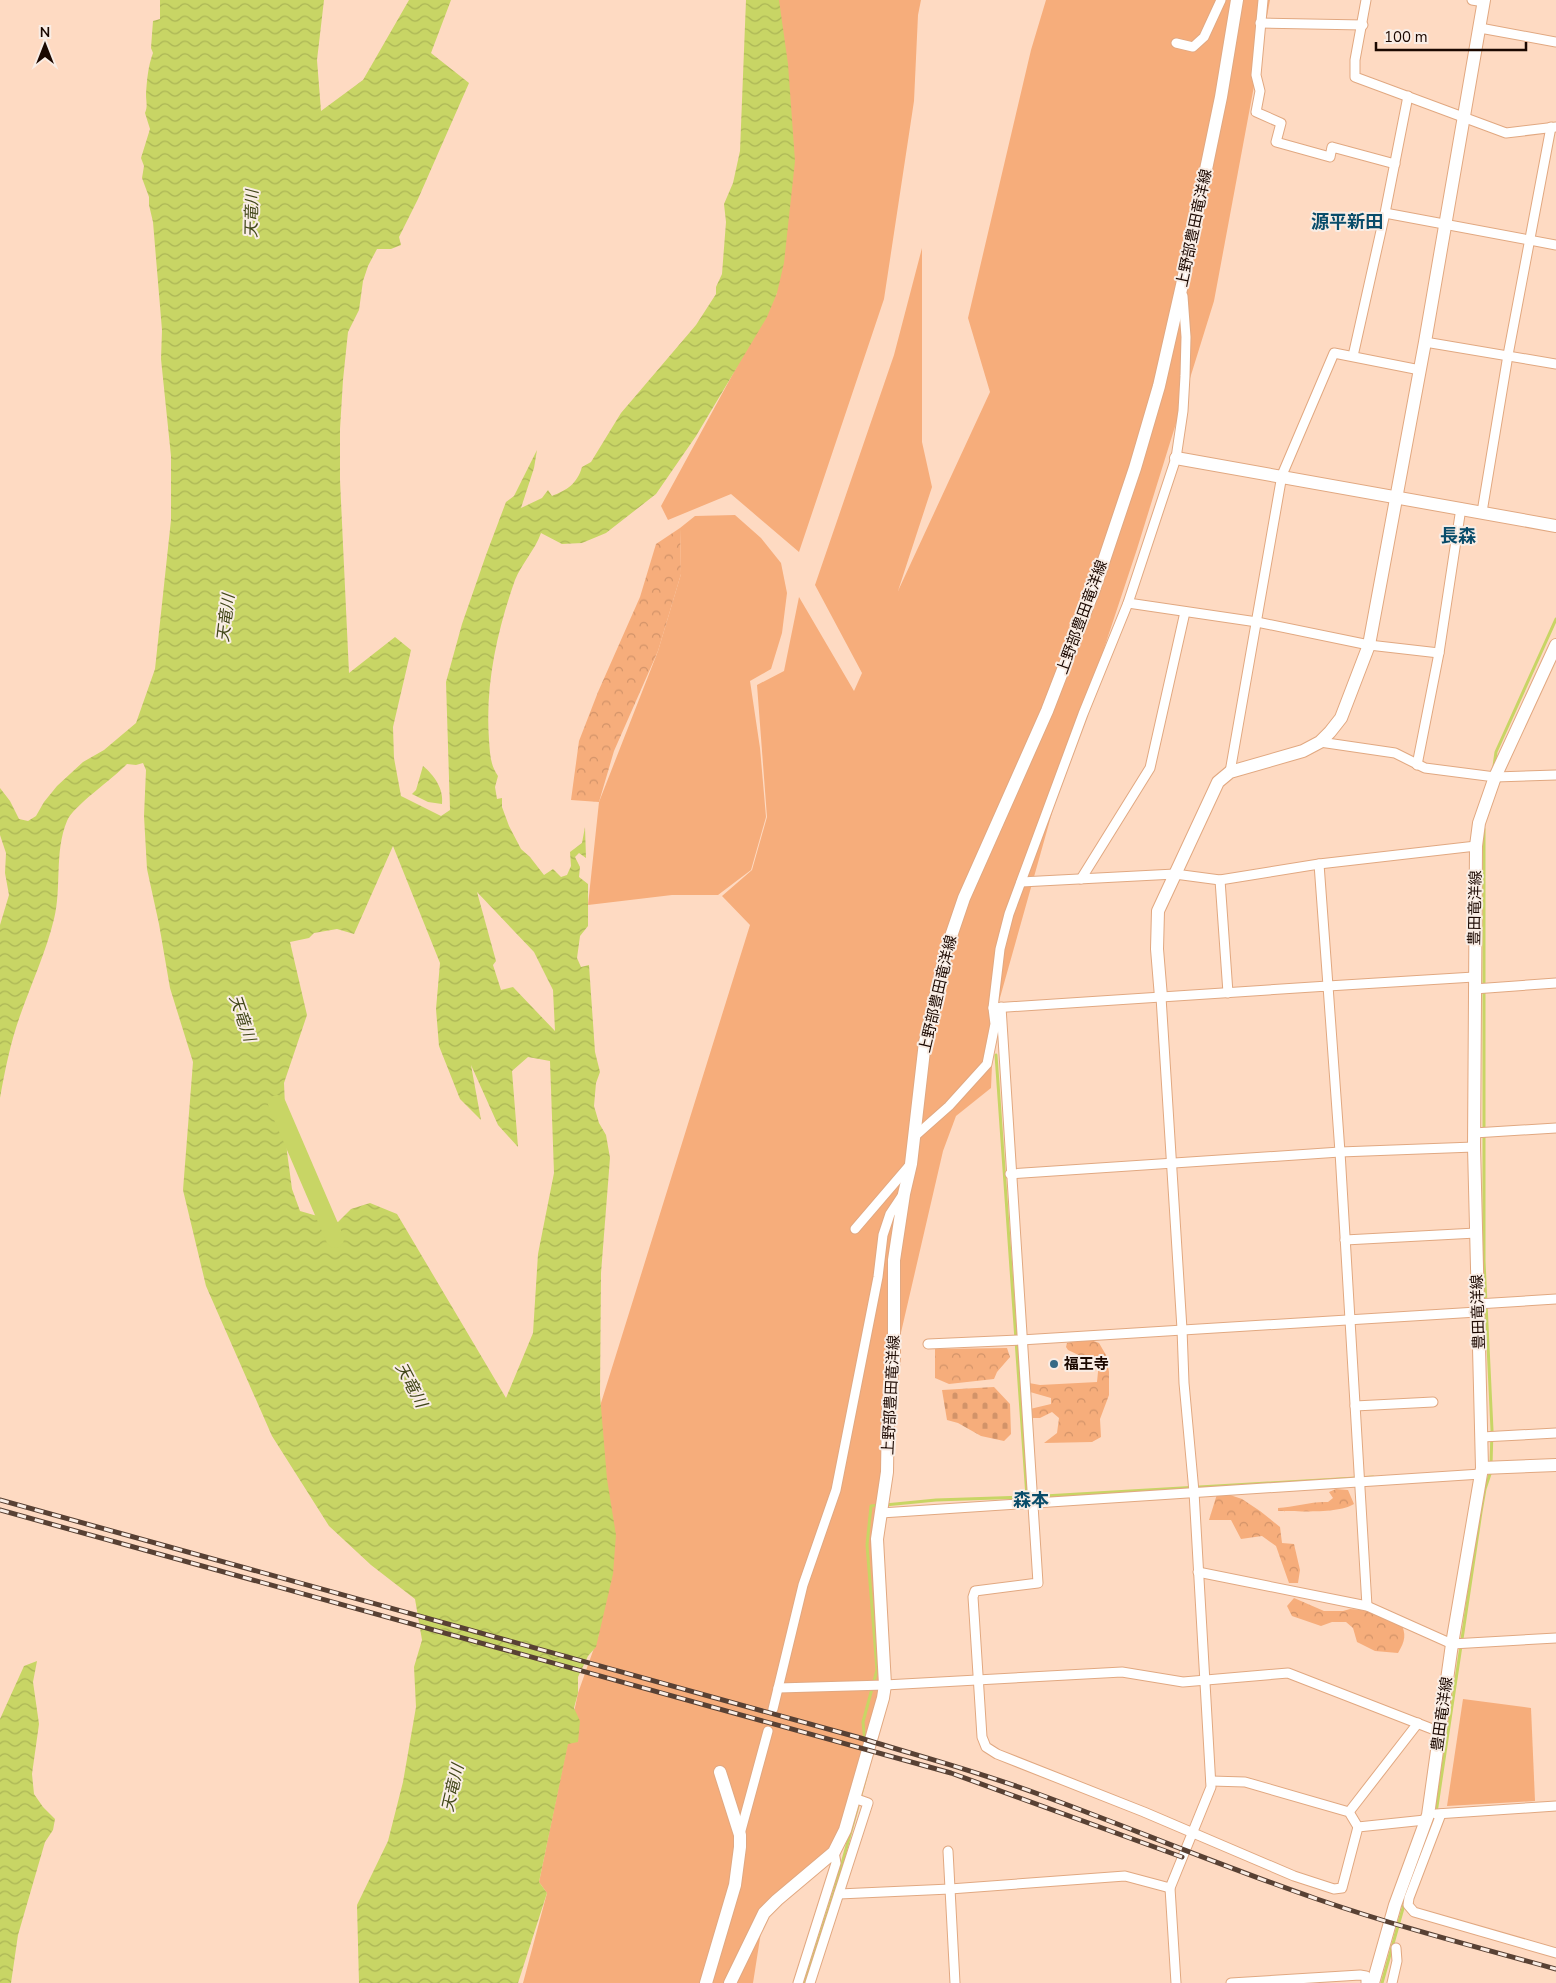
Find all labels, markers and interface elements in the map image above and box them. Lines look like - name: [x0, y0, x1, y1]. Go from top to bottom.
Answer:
- north arrow: [20, 20, 70, 70]
- scale bar: [1376, 20, 1526, 52]
- text: N: [40, 23, 50, 42]
- text: 100 m: [1384, 27, 1428, 47]
- street label: 上野部豊田竜洋線: [1172, 167, 1216, 289]
- water label: 天竜川: [241, 188, 263, 238]
- district label: 源平新田: [1311, 210, 1383, 234]
- district label: 長森: [1440, 524, 1476, 548]
- street label: 上野部豊田竜洋線: [1052, 557, 1112, 677]
- water label: 天竜川: [212, 591, 240, 643]
- street label: 豊田竜洋線: [1464, 870, 1486, 946]
- street label: 上野部豊田竜洋線: [915, 933, 961, 1055]
- water label: 天竜川: [224, 992, 261, 1046]
- street label: 豊田竜洋線: [1467, 1274, 1489, 1350]
- street label: 上野部豊田竜洋線: [878, 1335, 904, 1455]
- place label: 福王寺: [1063, 1354, 1109, 1374]
- marker: 福王寺: [1048, 1358, 1060, 1370]
- water label: 天竜川: [390, 1359, 433, 1413]
- district label: 森本: [1013, 1488, 1049, 1512]
- street label: 豊田竜洋線: [1427, 1675, 1457, 1753]
- water label: 天竜川: [437, 1760, 470, 1814]

